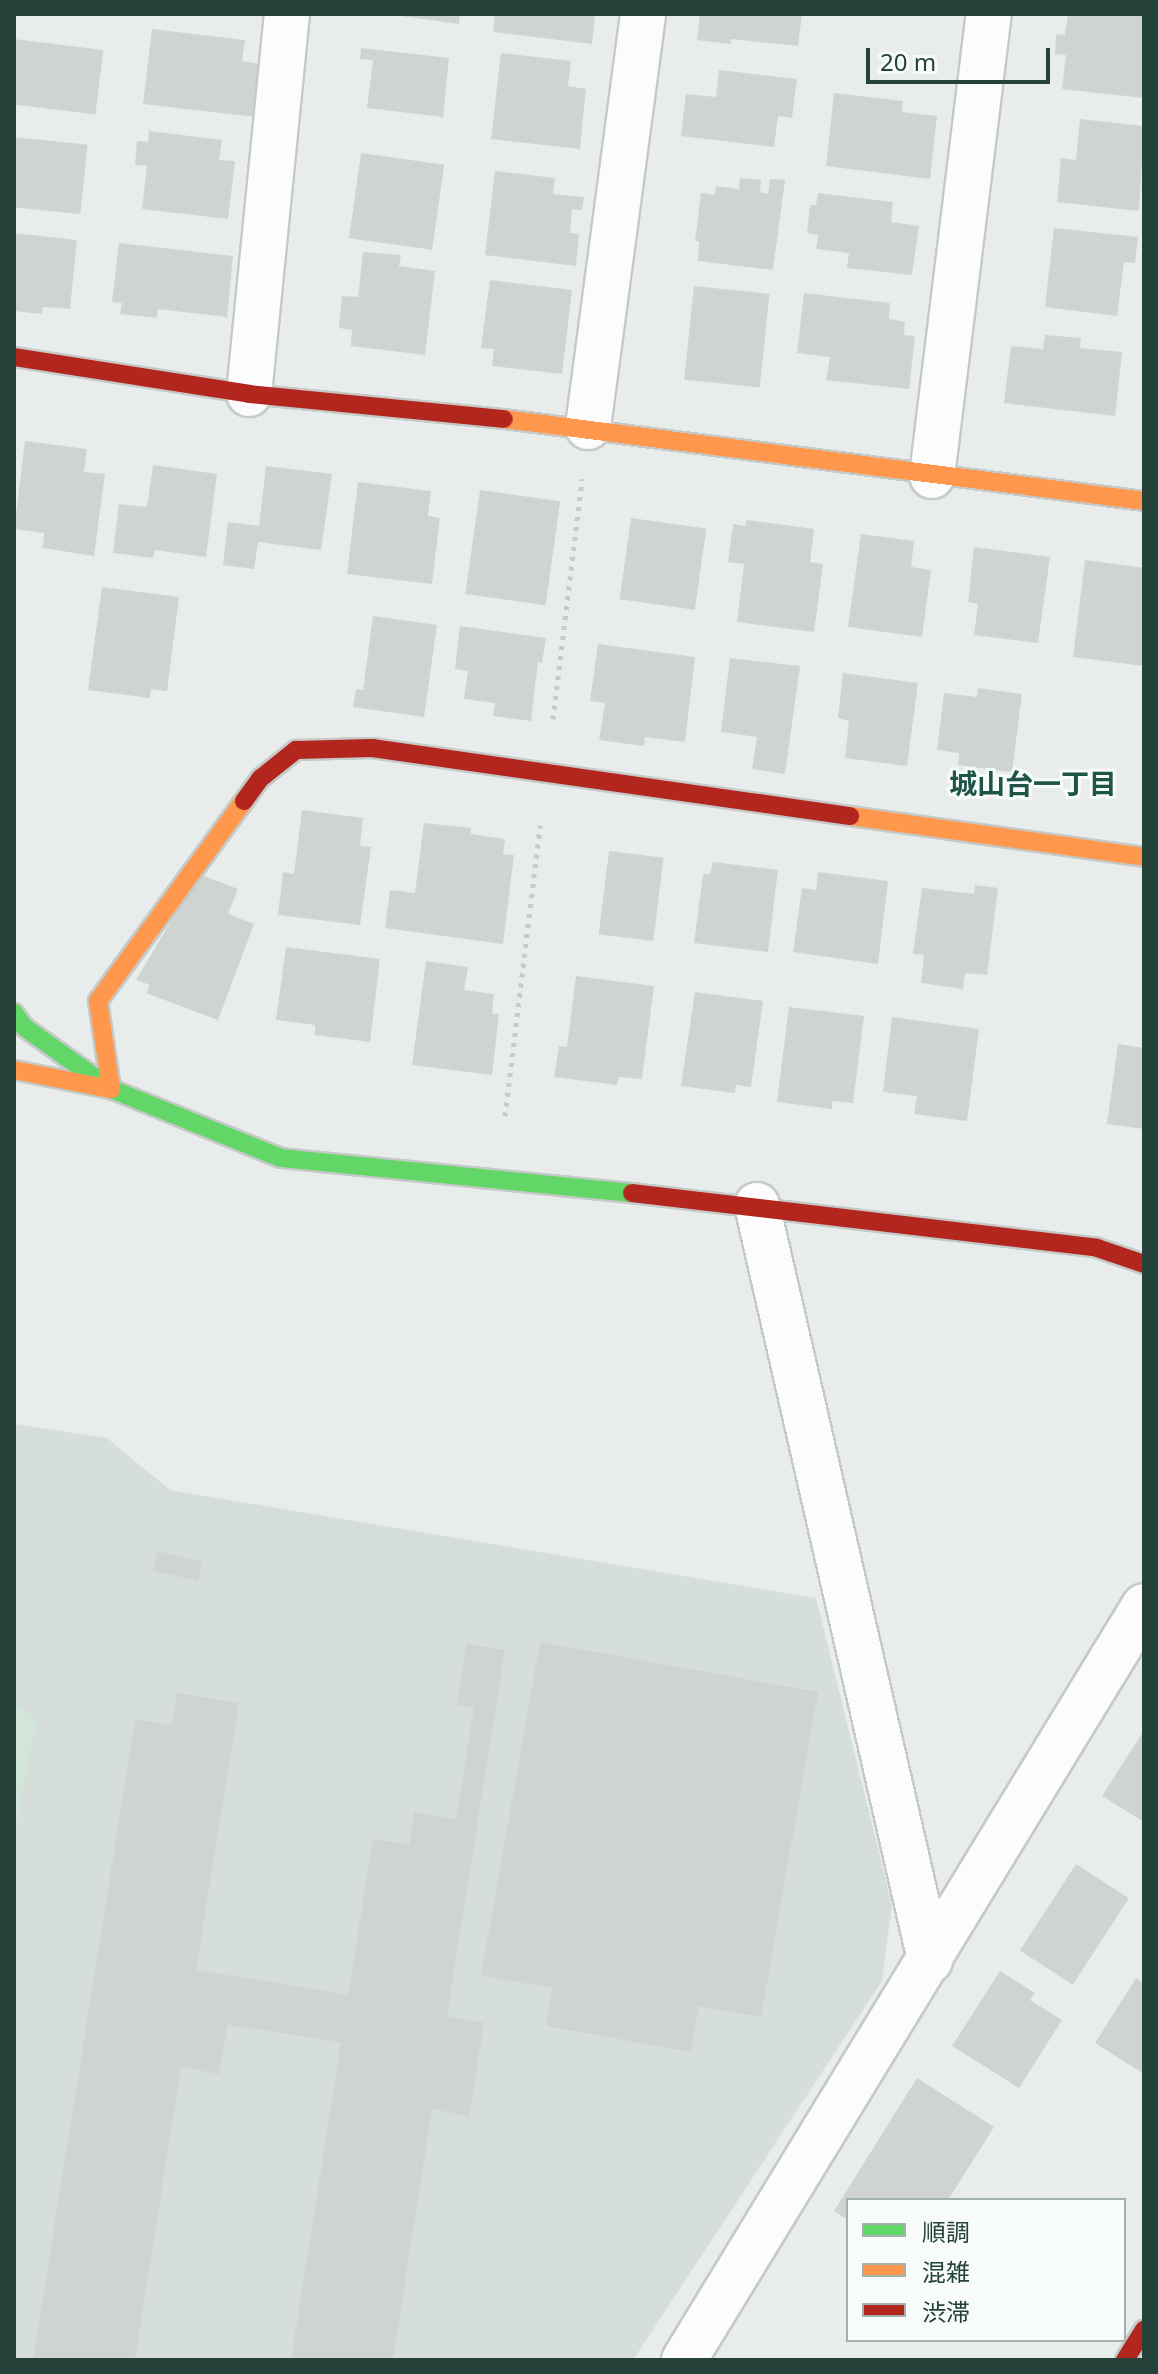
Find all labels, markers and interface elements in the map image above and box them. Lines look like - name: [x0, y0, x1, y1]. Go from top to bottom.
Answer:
- scale bar: [870, 32, 1054, 82]
- text: 20 m: [880, 45, 936, 78]
- district label: 城山台一丁目: [949, 766, 1117, 800]
- legend: [846, 2198, 1126, 2342]
- text: 順調: [922, 2215, 970, 2248]
- text: 混雑: [922, 2255, 970, 2288]
- text: 渋滞: [922, 2295, 970, 2328]

